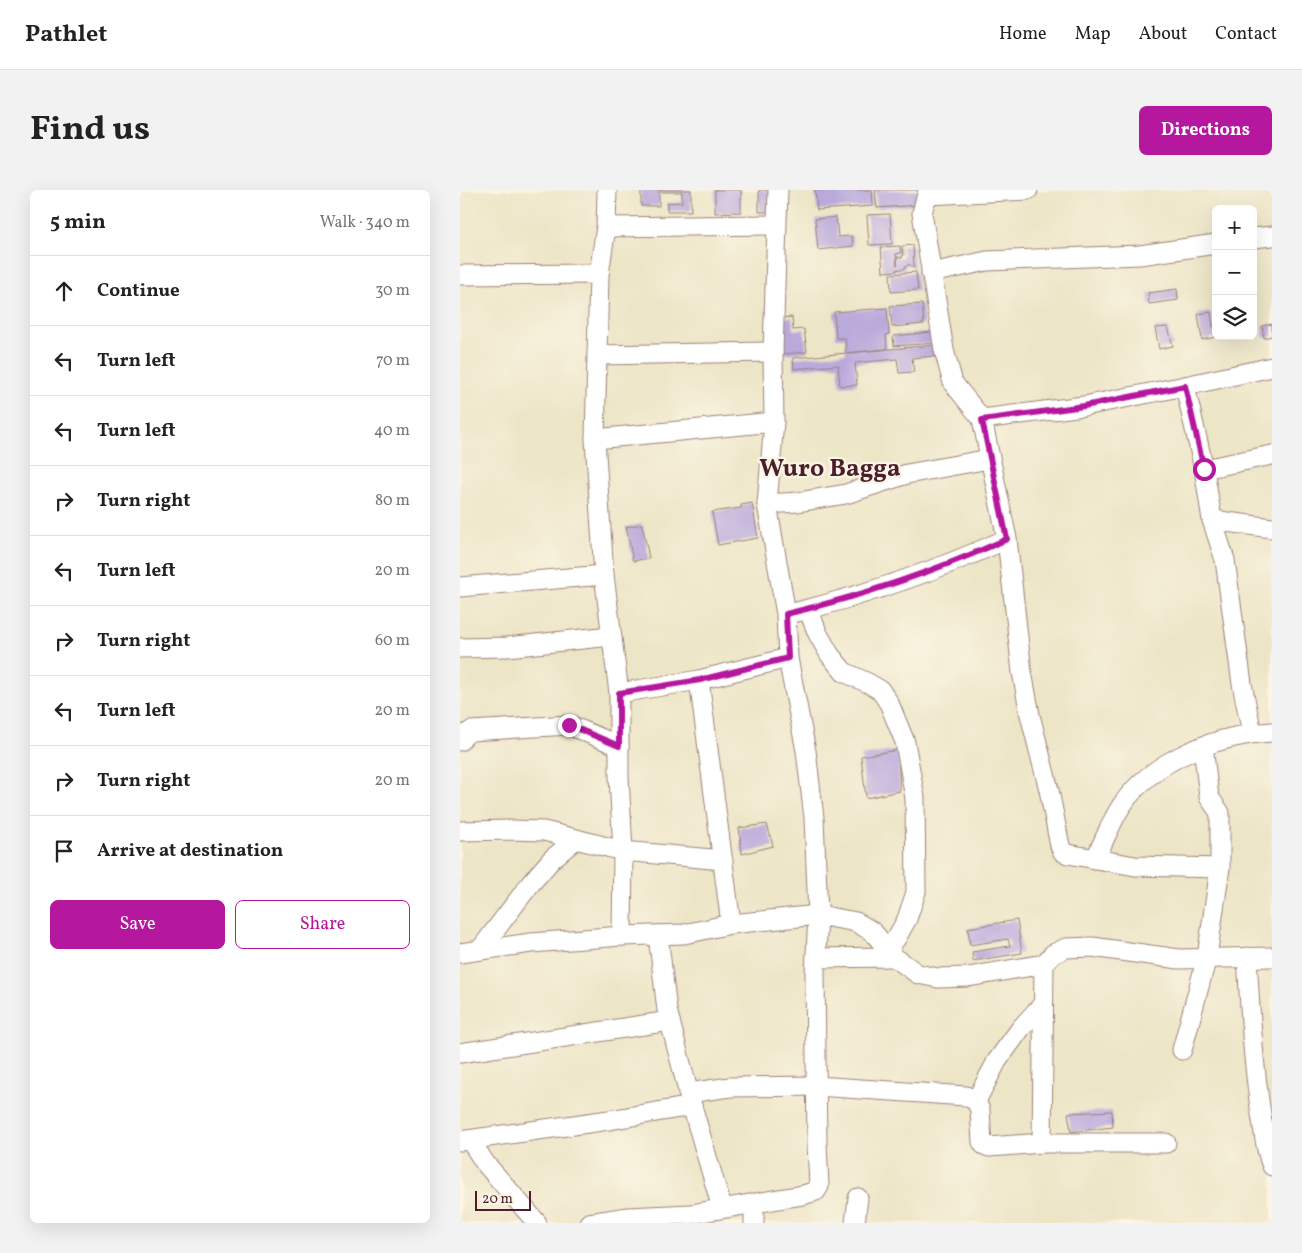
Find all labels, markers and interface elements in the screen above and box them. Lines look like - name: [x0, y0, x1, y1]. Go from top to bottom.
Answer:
- text: Pathlet: [25, 18, 107, 52]
- text: Home: [999, 22, 1047, 47]
- text: Map: [1075, 22, 1111, 47]
- text: About: [1139, 22, 1187, 47]
- text: Contact: [1215, 22, 1277, 47]
- text: Find us: [30, 106, 150, 154]
- button: Directions: [1139, 106, 1272, 155]
- map controls: [1212, 205, 1257, 340]
- button: +: [1212, 205, 1257, 250]
- text: 5 min: [50, 208, 106, 237]
- text: Walk · 340 m: [320, 212, 410, 234]
- button: −: [1212, 250, 1257, 295]
- icon: ahead: [50, 277, 78, 305]
- text: Continue: [97, 278, 180, 304]
- text: 30 m: [375, 280, 410, 302]
- button: layers: [1212, 295, 1257, 340]
- icon: left: [50, 347, 78, 375]
- text: Turn left: [97, 348, 176, 374]
- text: 70 m: [376, 350, 410, 372]
- icon: left: [50, 417, 78, 445]
- text: Turn left: [97, 418, 176, 444]
- text: 40 m: [374, 420, 410, 442]
- district label: Wuro Bagga: [759, 452, 901, 487]
- route start: [1193, 458, 1216, 481]
- icon: right: [50, 487, 78, 515]
- text: Turn right: [97, 488, 190, 514]
- text: 80 m: [375, 490, 410, 512]
- icon: left: [50, 557, 78, 585]
- text: Turn left: [97, 558, 176, 584]
- text: 20 m: [375, 560, 410, 582]
- icon: right: [50, 627, 78, 655]
- text: Turn right: [97, 628, 190, 654]
- text: 60 m: [375, 630, 410, 652]
- icon: left: [50, 697, 78, 725]
- text: Turn left: [97, 698, 176, 724]
- text: 20 m: [375, 700, 410, 722]
- route end: [558, 714, 581, 737]
- icon: right: [50, 767, 78, 795]
- text: Turn right: [97, 768, 190, 794]
- text: 20 m: [375, 770, 410, 792]
- icon: arrive: [50, 837, 78, 865]
- text: Arrive at destination: [97, 838, 283, 864]
- button: Save: [50, 900, 225, 949]
- button: Share: [235, 900, 410, 949]
- scale bar: [475, 1188, 531, 1211]
- text: 20 m: [482, 1190, 513, 1209]

